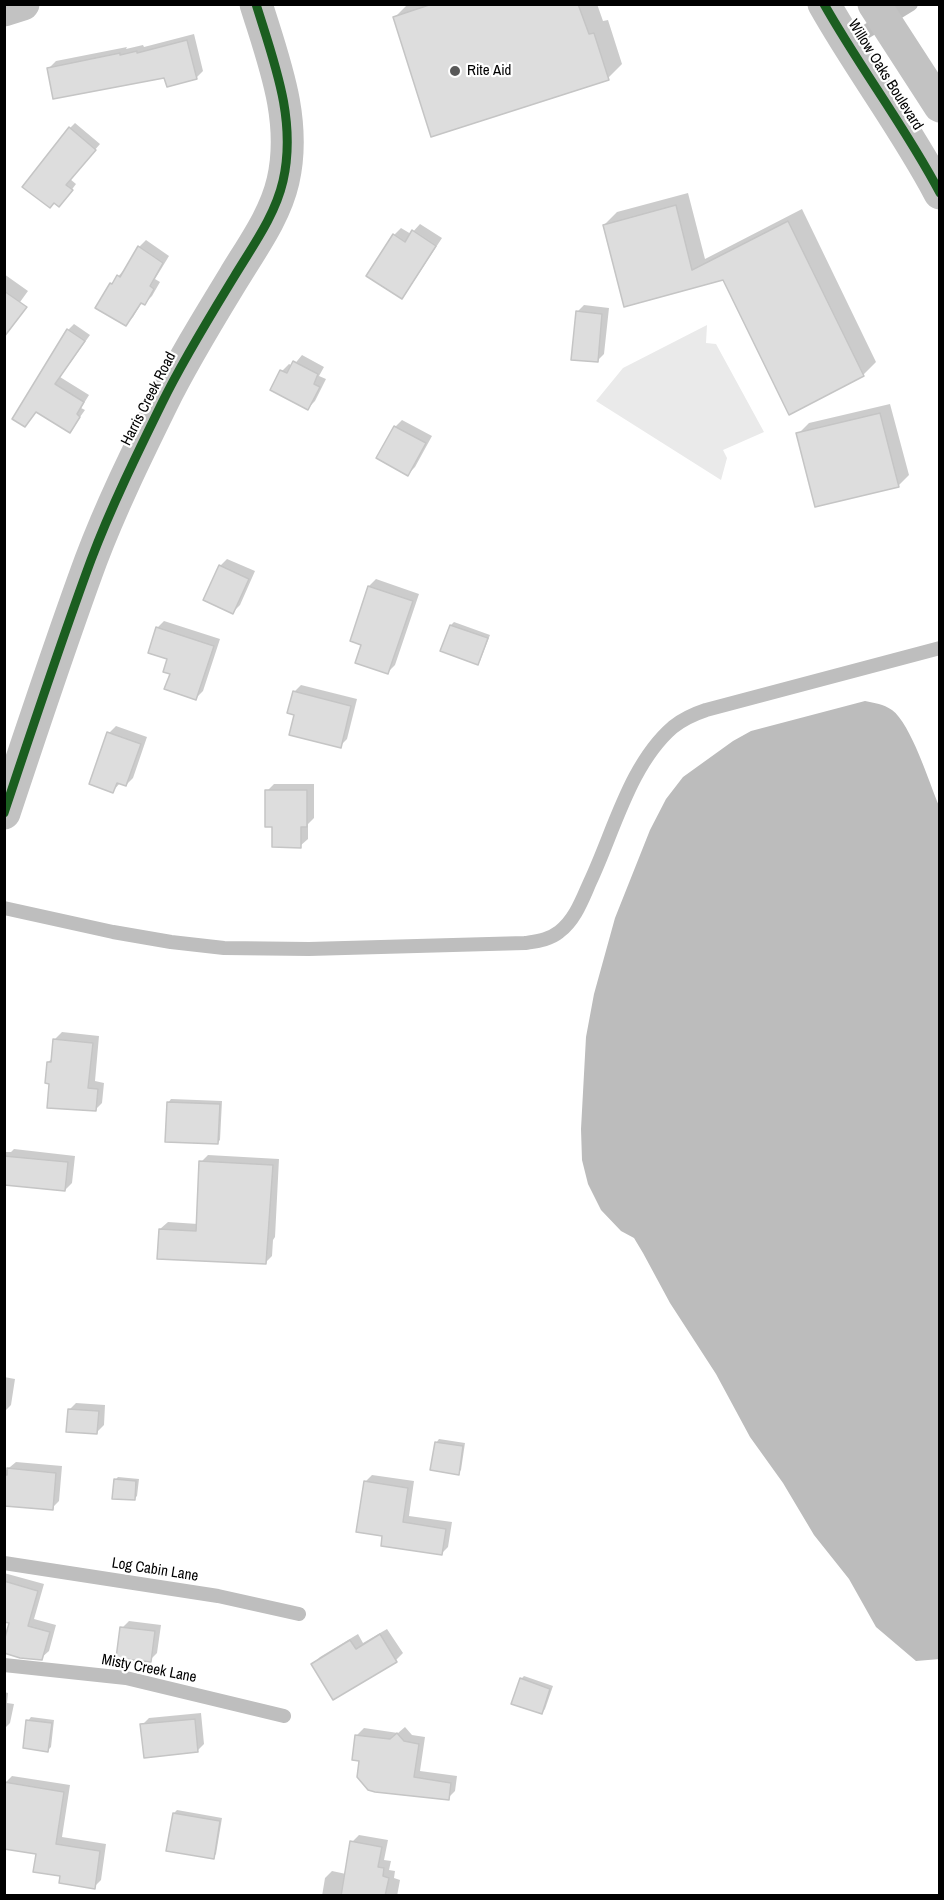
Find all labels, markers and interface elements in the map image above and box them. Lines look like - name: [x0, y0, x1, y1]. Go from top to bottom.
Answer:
- street label: Willow Oaks Boulevard: [844, 16, 926, 134]
- place label: Rite Aid: [467, 62, 511, 80]
- marker: Rite Aid: [448, 64, 462, 78]
- street label: Harris Creek Road: [118, 349, 180, 449]
- street label: Log Cabin Lane: [110, 1554, 200, 1586]
- street label: Misty Creek Lane: [100, 1651, 198, 1687]

